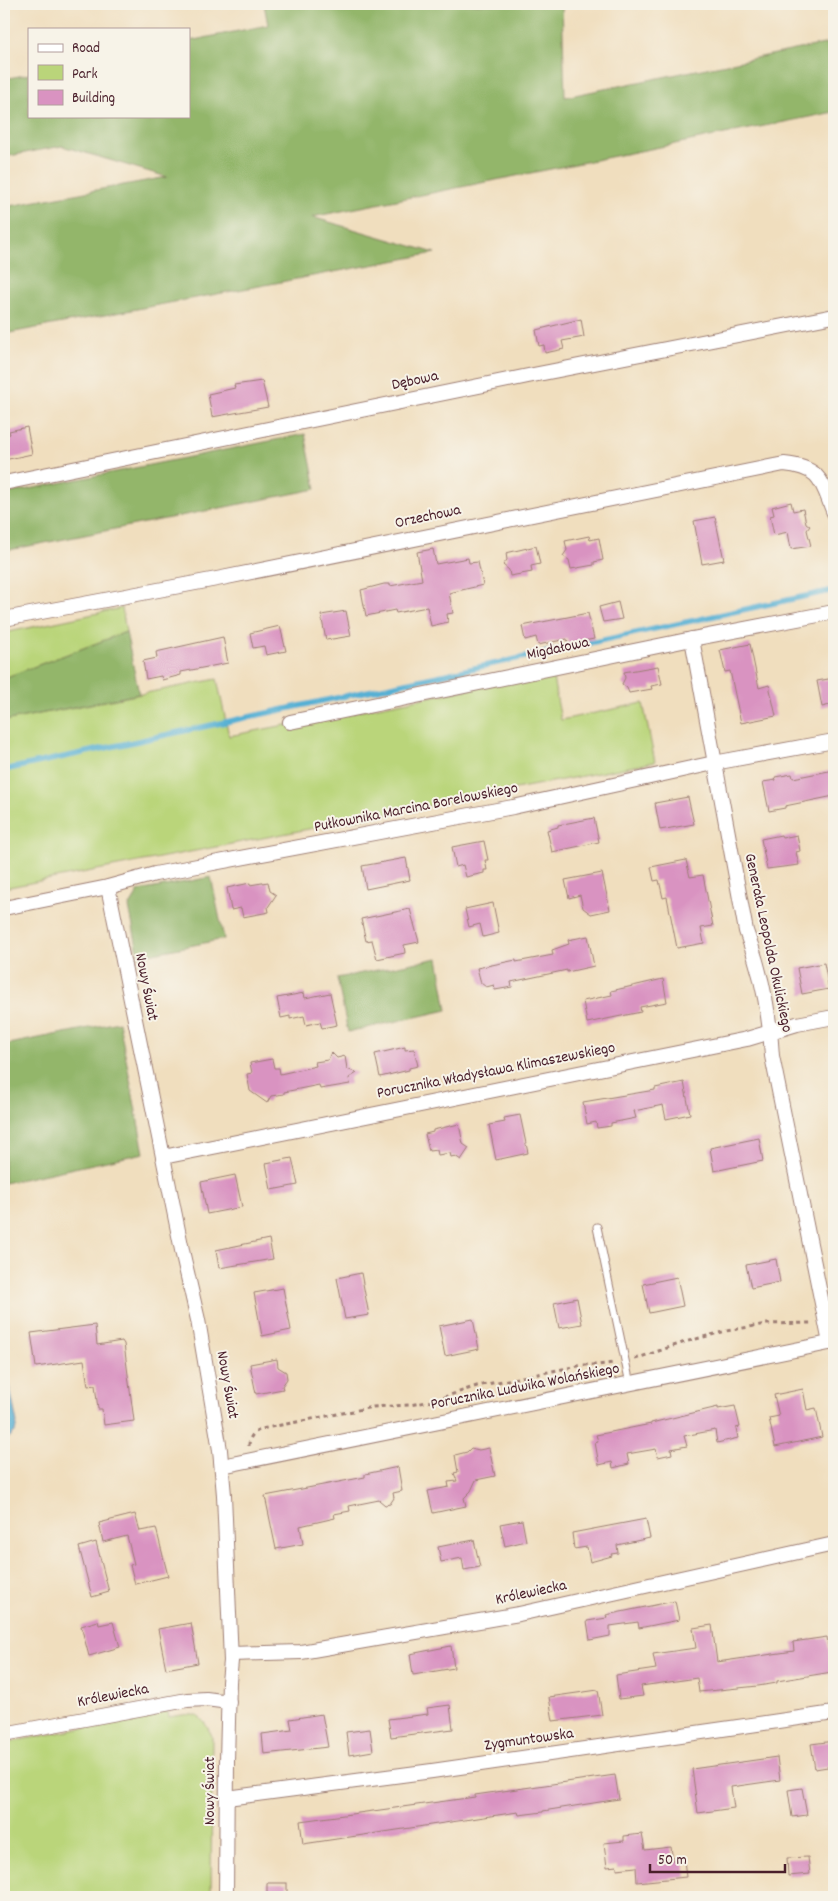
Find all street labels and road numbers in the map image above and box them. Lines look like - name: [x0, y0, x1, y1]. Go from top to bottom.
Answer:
- street label: Dębowa: [390, 365, 441, 397]
- street label: Orzechowa: [393, 499, 464, 535]
- street label: Migdałowa: [525, 631, 592, 667]
- street label: Pułkownika Marcina Borelowskiego: [312, 777, 520, 839]
- street label: Generała Leopolda Okulickiego: [738, 851, 798, 1035]
- street label: Nowy Świat: [128, 951, 164, 1023]
- street label: Porucznika Władysława Klimaszewskiego: [375, 1037, 617, 1105]
- street label: Nowy Świat: [210, 1349, 244, 1421]
- street label: Porucznika Ludwika Wolańskiego: [429, 1357, 621, 1417]
- street label: Królewiecka: [493, 1574, 569, 1612]
- street label: Królewiecka: [75, 1678, 151, 1714]
- street label: Zygmuntowska: [483, 1722, 576, 1758]
- street label: Nowy Świat: [199, 1757, 222, 1825]

